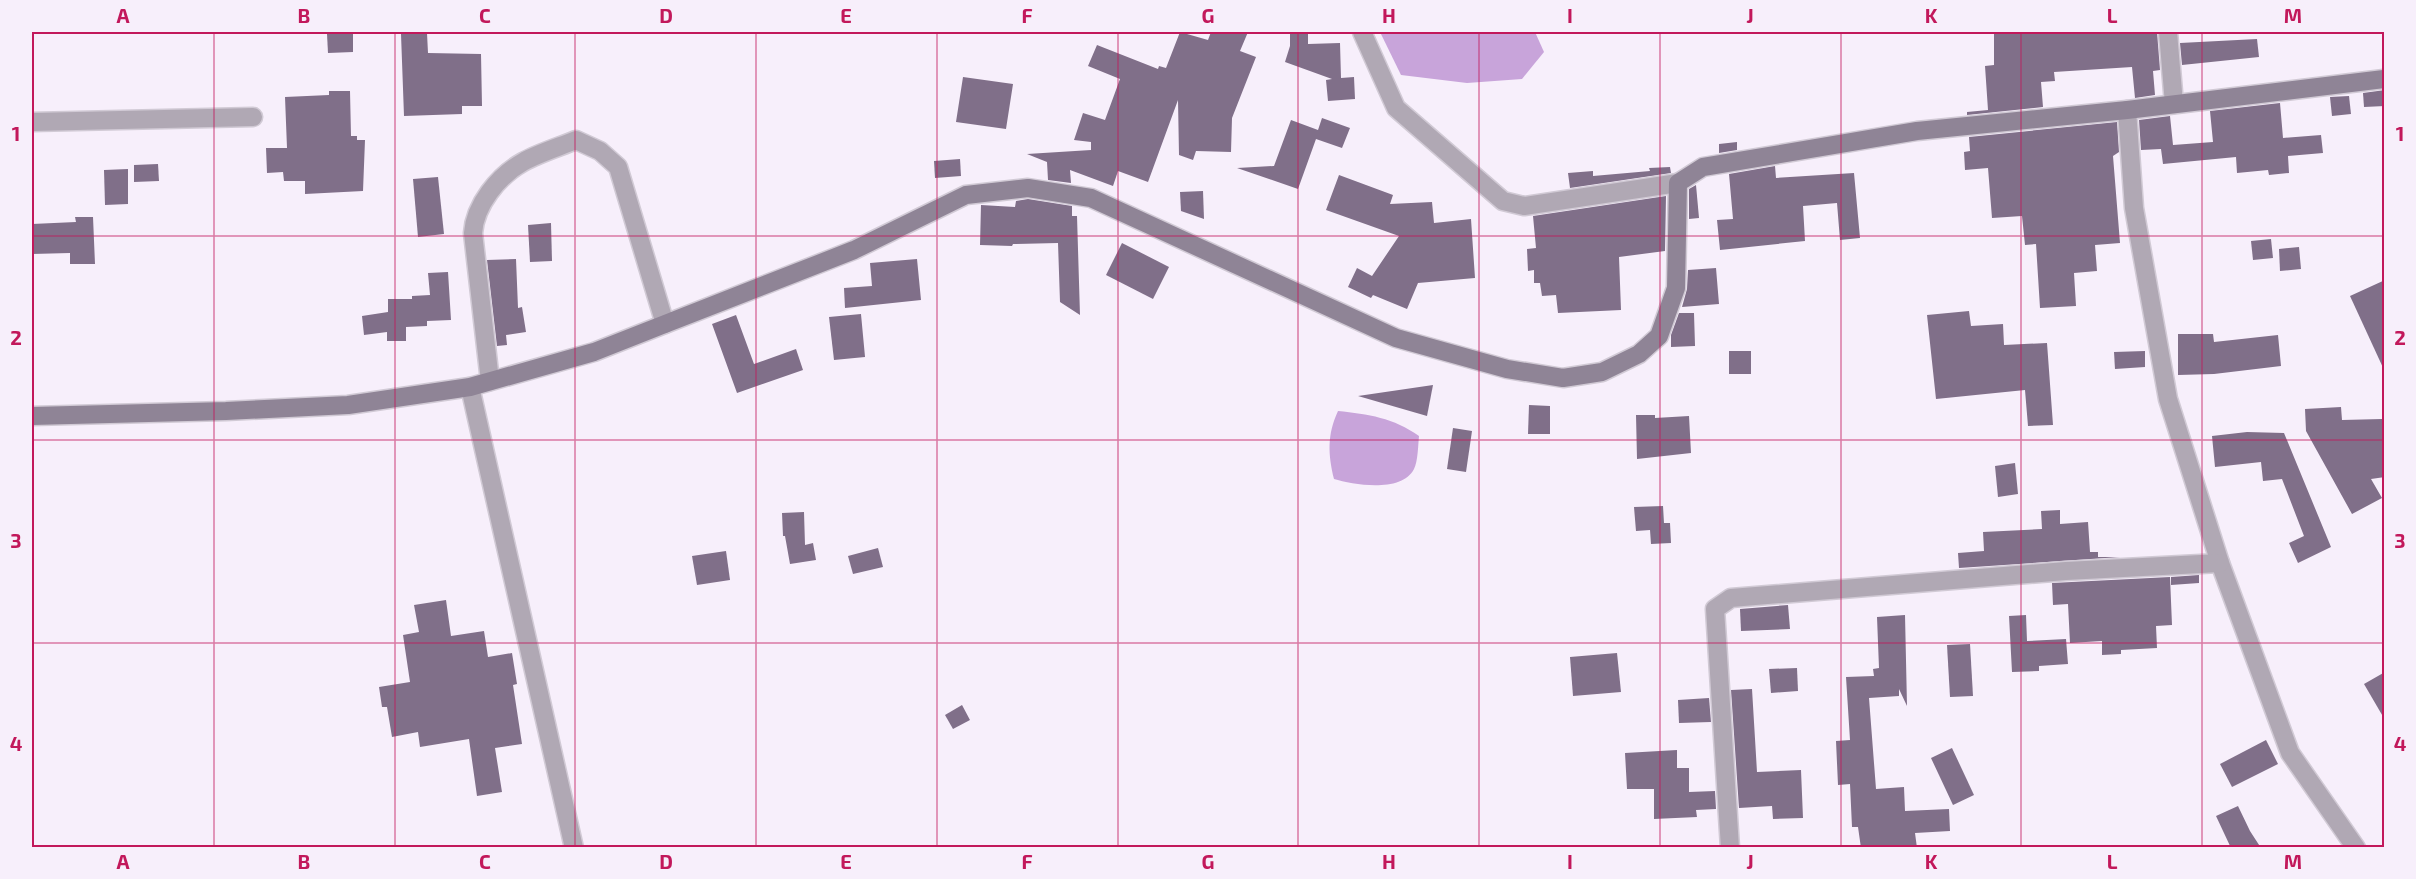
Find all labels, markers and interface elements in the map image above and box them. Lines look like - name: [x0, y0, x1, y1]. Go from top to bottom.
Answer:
- text: A: [116, 3, 130, 27]
- text: B: [298, 3, 310, 27]
- text: C: [479, 3, 491, 27]
- text: D: [659, 3, 673, 27]
- text: E: [840, 3, 852, 27]
- text: F: [1021, 3, 1033, 27]
- text: G: [1202, 3, 1214, 27]
- text: H: [1382, 3, 1396, 27]
- text: I: [1567, 3, 1573, 27]
- text: J: [1746, 3, 1754, 27]
- text: K: [1925, 3, 1938, 27]
- text: L: [2107, 3, 2118, 27]
- text: M: [2284, 3, 2302, 27]
- text: 1: [12, 121, 20, 145]
- text: 1: [2396, 121, 2404, 145]
- text: 2: [10, 325, 22, 349]
- text: 2: [2394, 325, 2406, 349]
- text: 3: [10, 528, 22, 552]
- text: 3: [2394, 528, 2406, 552]
- text: 4: [10, 731, 23, 755]
- text: 4: [2394, 731, 2407, 755]
- text: A: [116, 849, 130, 873]
- text: B: [298, 849, 310, 873]
- text: C: [479, 849, 491, 873]
- text: D: [659, 849, 673, 873]
- text: E: [840, 849, 852, 873]
- text: F: [1021, 849, 1033, 873]
- text: G: [1202, 849, 1214, 873]
- text: H: [1382, 849, 1396, 873]
- text: I: [1567, 849, 1573, 873]
- text: J: [1746, 849, 1754, 873]
- text: K: [1925, 849, 1938, 873]
- text: L: [2107, 849, 2118, 873]
- text: M: [2284, 849, 2302, 873]

